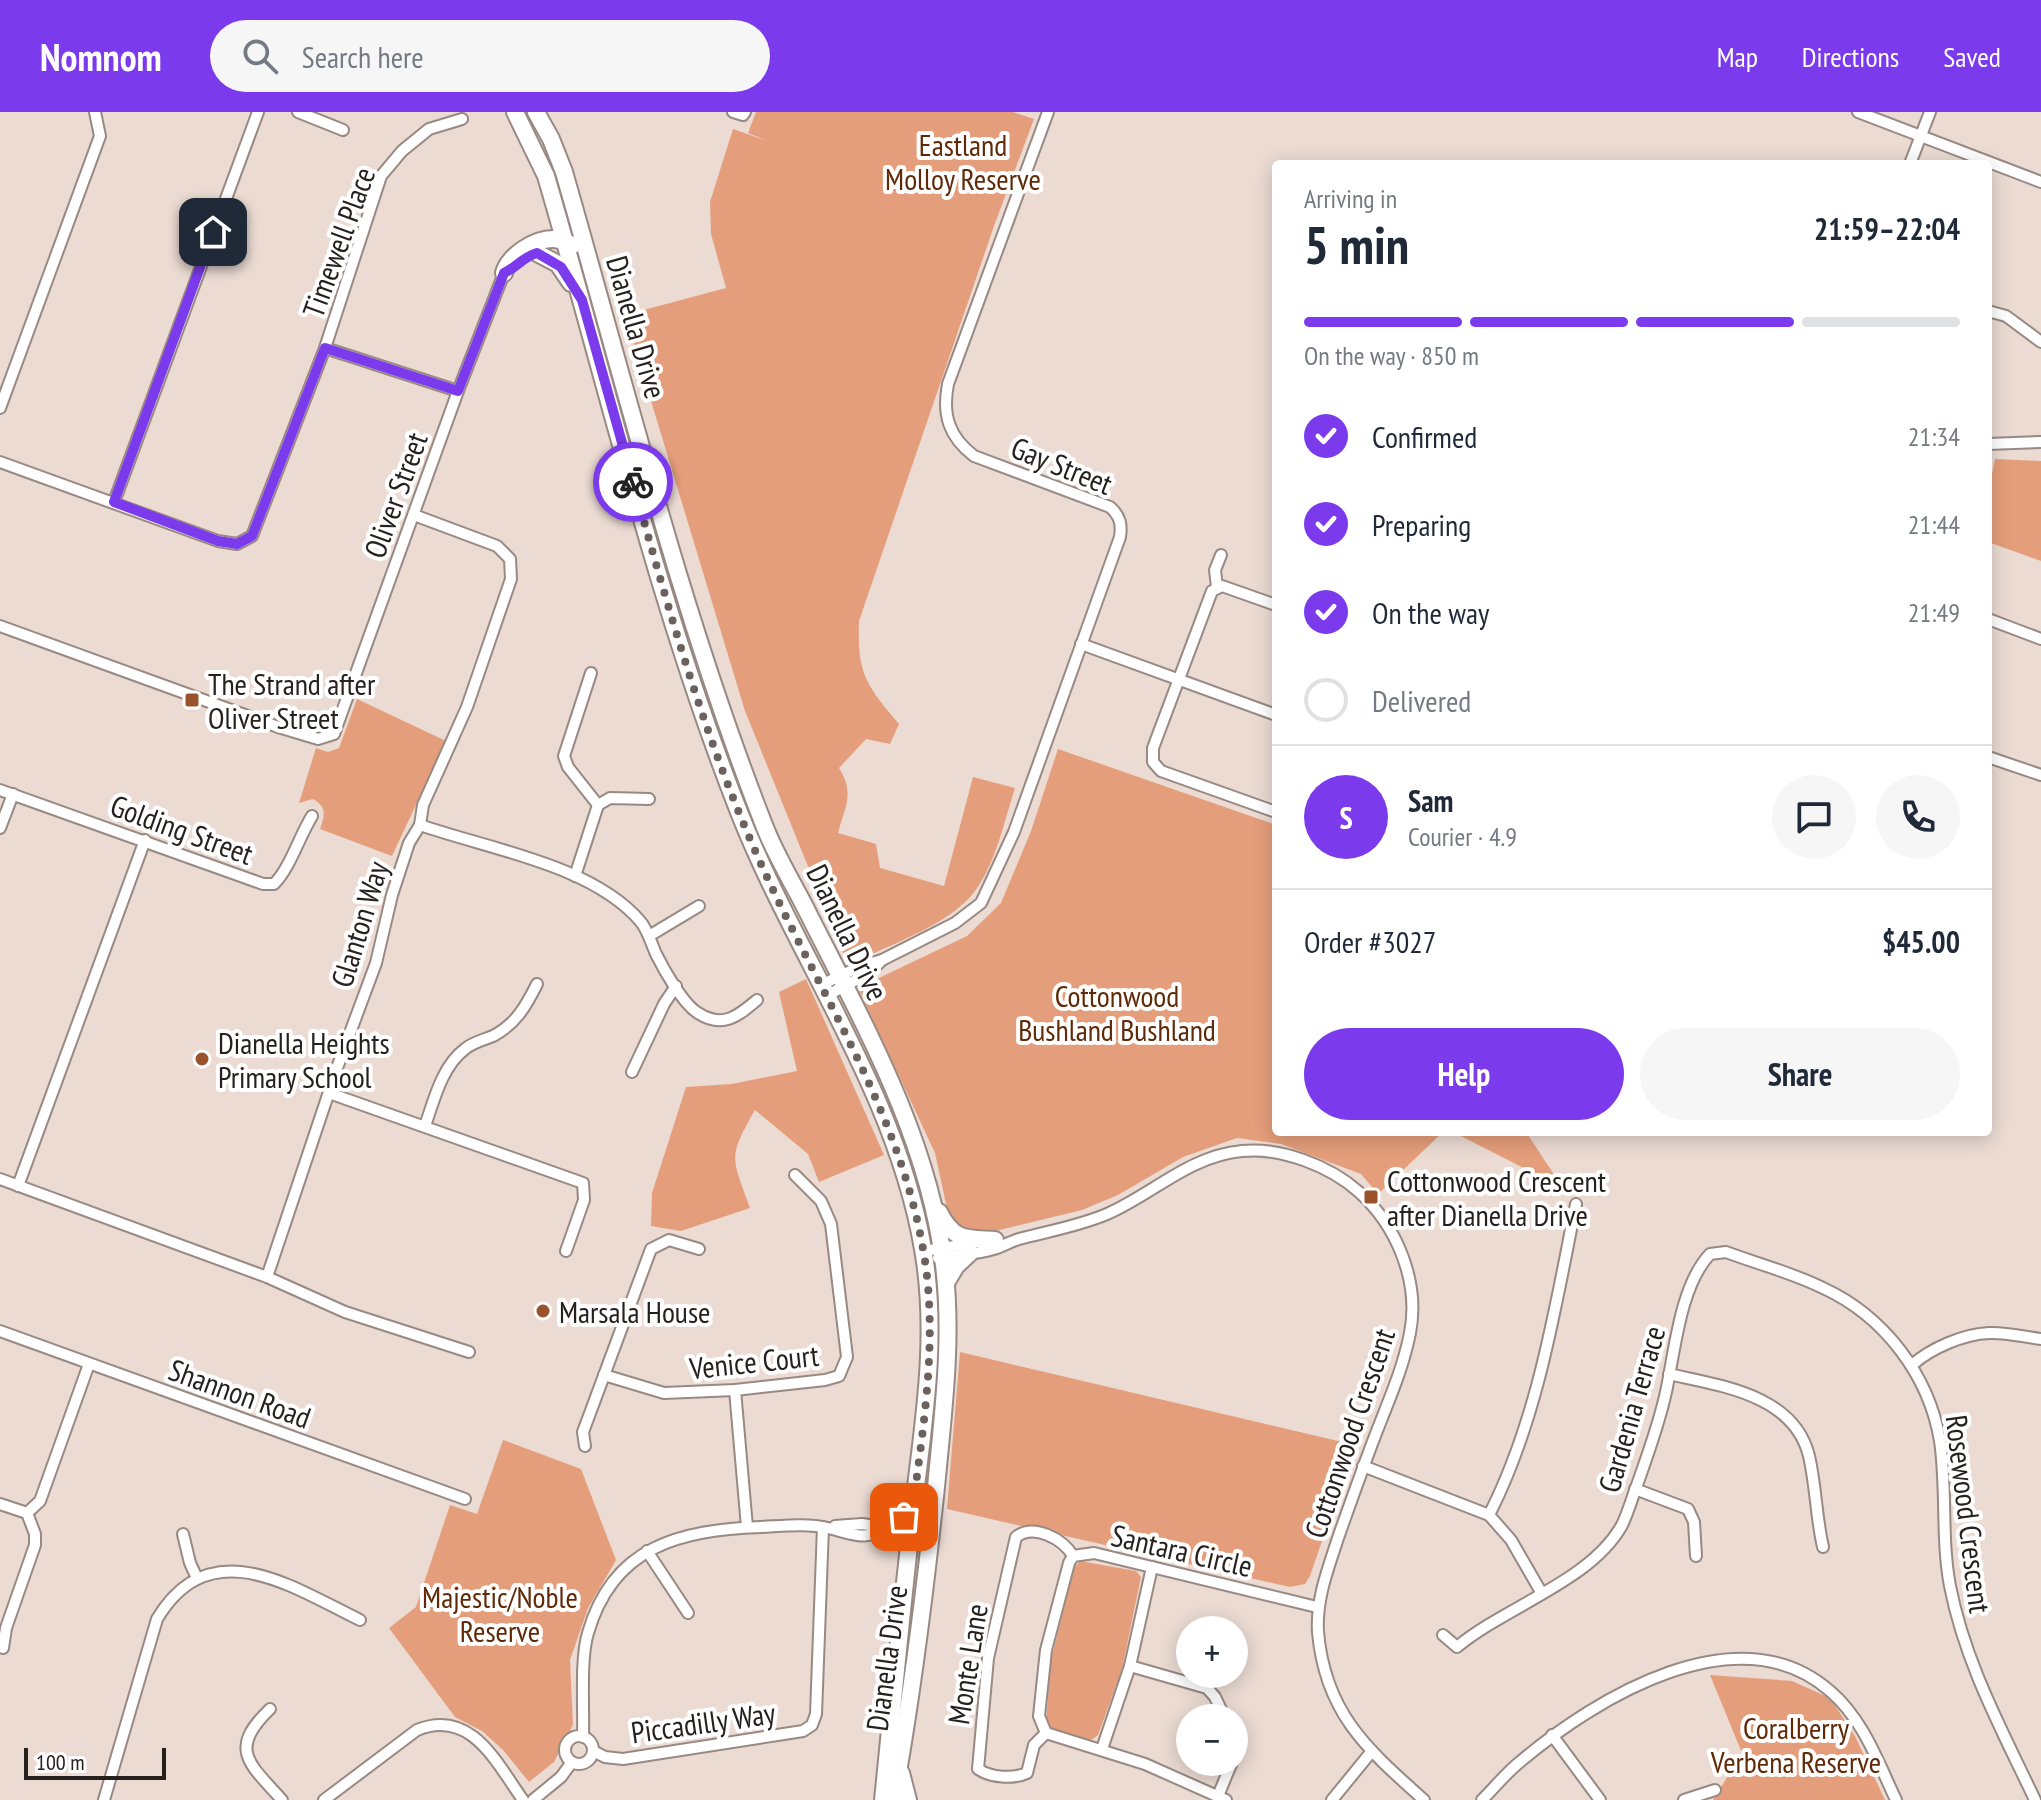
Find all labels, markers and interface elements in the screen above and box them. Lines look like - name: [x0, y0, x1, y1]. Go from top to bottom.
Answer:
- search box: [210, 20, 770, 92]
- text: Nomnom: [40, 32, 162, 81]
- icon: search: [238, 34, 282, 78]
- text: Search here: [302, 37, 424, 76]
- text: Map: [1717, 38, 1758, 75]
- text: Directions: [1802, 38, 1899, 75]
- text: Saved: [1943, 38, 2001, 75]
- park label: Eastland Molloy Reserve: [885, 125, 1041, 198]
- street label: Timewell Place: [293, 162, 383, 322]
- text: Arriving in: [1304, 182, 1397, 215]
- pin: [179, 198, 247, 266]
- text: 21:59–22:04: [1814, 209, 1960, 248]
- icon: home: [191, 210, 235, 254]
- text: 5 min: [1304, 211, 1409, 278]
- street label: Dianella Drive: [598, 251, 676, 403]
- text: On the way · 850 m: [1304, 339, 1479, 372]
- icon: check: [1304, 414, 1348, 458]
- text: Confirmed: [1372, 417, 1477, 456]
- text: 21:34: [1908, 420, 1960, 453]
- street label: Oliver Street: [354, 426, 436, 563]
- street label: Gay Street: [1006, 427, 1119, 503]
- courier: [593, 442, 673, 522]
- icon: bike: [611, 460, 655, 504]
- icon: check: [1304, 502, 1348, 546]
- text: Preparing: [1372, 505, 1471, 544]
- text: 21:44: [1908, 508, 1960, 541]
- icon: check: [1304, 590, 1348, 634]
- text: On the way: [1372, 593, 1489, 632]
- text: 21:49: [1908, 596, 1960, 629]
- place label: The Strand after Oliver Street: [208, 664, 376, 737]
- text: Delivered: [1372, 681, 1471, 720]
- marker: The Strand after Oliver Street: [183, 691, 201, 709]
- button: chat: [1772, 775, 1856, 859]
- button: phone: [1876, 775, 1960, 859]
- text: Sam: [1408, 781, 1453, 820]
- street label: Golding Street: [105, 785, 259, 873]
- text: S: [1339, 798, 1353, 837]
- text: Courier · 4.9: [1408, 820, 1517, 853]
- street label: Glanton Way: [321, 856, 397, 992]
- street label: Dianella Drive: [798, 858, 898, 1006]
- text: Order #3027: [1304, 922, 1436, 961]
- text: $45.00: [1882, 922, 1960, 961]
- park label: Cottonwood Bushland Bushland: [1018, 976, 1216, 1049]
- place label: Dianella Heights Primary School: [218, 1023, 390, 1096]
- button: Help: [1304, 1028, 1624, 1120]
- button: Share: [1640, 1028, 1960, 1120]
- marker: Dianella Heights Primary School: [193, 1050, 211, 1068]
- place label: Cottonwood Crescent after Dianella Drive: [1387, 1161, 1607, 1234]
- marker: Cottonwood Crescent after Dianella Drive: [1362, 1188, 1380, 1206]
- place label: Marsala House: [559, 1292, 710, 1331]
- marker: Marsala House: [534, 1302, 552, 1320]
- street label: Gardenia Terrace: [1589, 1321, 1673, 1497]
- street label: Cottonwood Crescent: [1295, 1322, 1403, 1543]
- street label: Venice Court: [687, 1335, 821, 1387]
- street label: Shannon Road: [164, 1349, 316, 1437]
- street label: Rosewood Crescent: [1938, 1413, 2001, 1616]
- pin: [870, 1483, 938, 1551]
- icon: bag: [882, 1495, 926, 1539]
- street label: Santara Circle: [1108, 1515, 1256, 1585]
- park label: Majestic/Noble Reserve: [422, 1577, 578, 1650]
- street label: Dianella Drive: [856, 1583, 916, 1733]
- street label: Monte Lane: [938, 1601, 996, 1727]
- map controls: [1176, 1616, 1248, 1776]
- button: +: [1176, 1616, 1248, 1688]
- street label: Piccadilly Way: [628, 1692, 778, 1751]
- button: −: [1176, 1704, 1248, 1776]
- park label: Coralberry Verbena Reserve: [1710, 1708, 1881, 1781]
- scale bar: [24, 1744, 166, 1780]
- text: 100 m: [36, 1748, 85, 1776]

